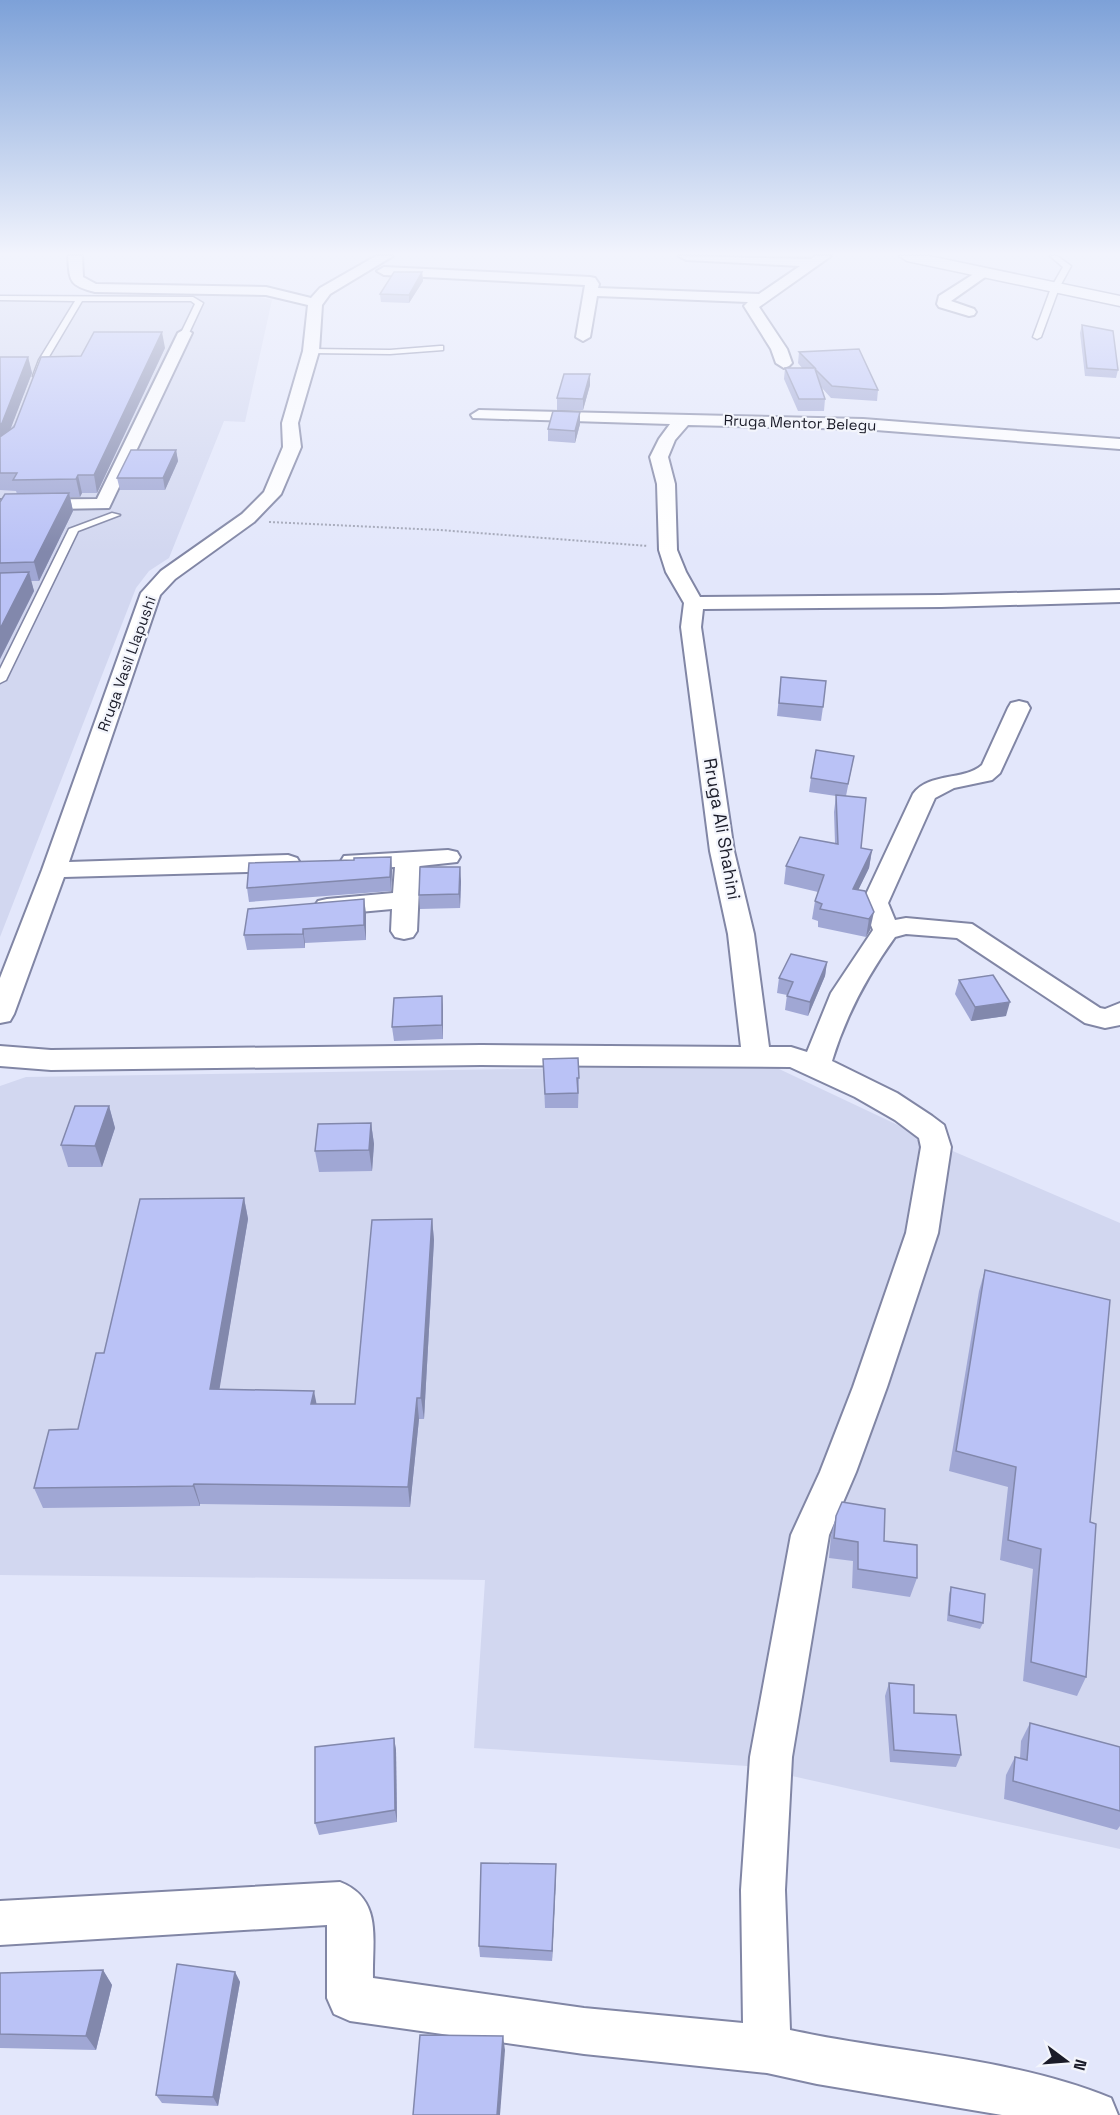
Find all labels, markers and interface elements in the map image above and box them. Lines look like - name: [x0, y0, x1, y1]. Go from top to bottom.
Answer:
- street label: Rruga Mentor Belegu: [723, 410, 877, 435]
- street label: Rruga Vasil Llapushi: [93, 594, 160, 734]
- street label: Rruga Ali Shahini: [699, 756, 746, 902]
- north arrow: [1036, 2031, 1096, 2091]
- text: N: [1068, 2057, 1092, 2073]

